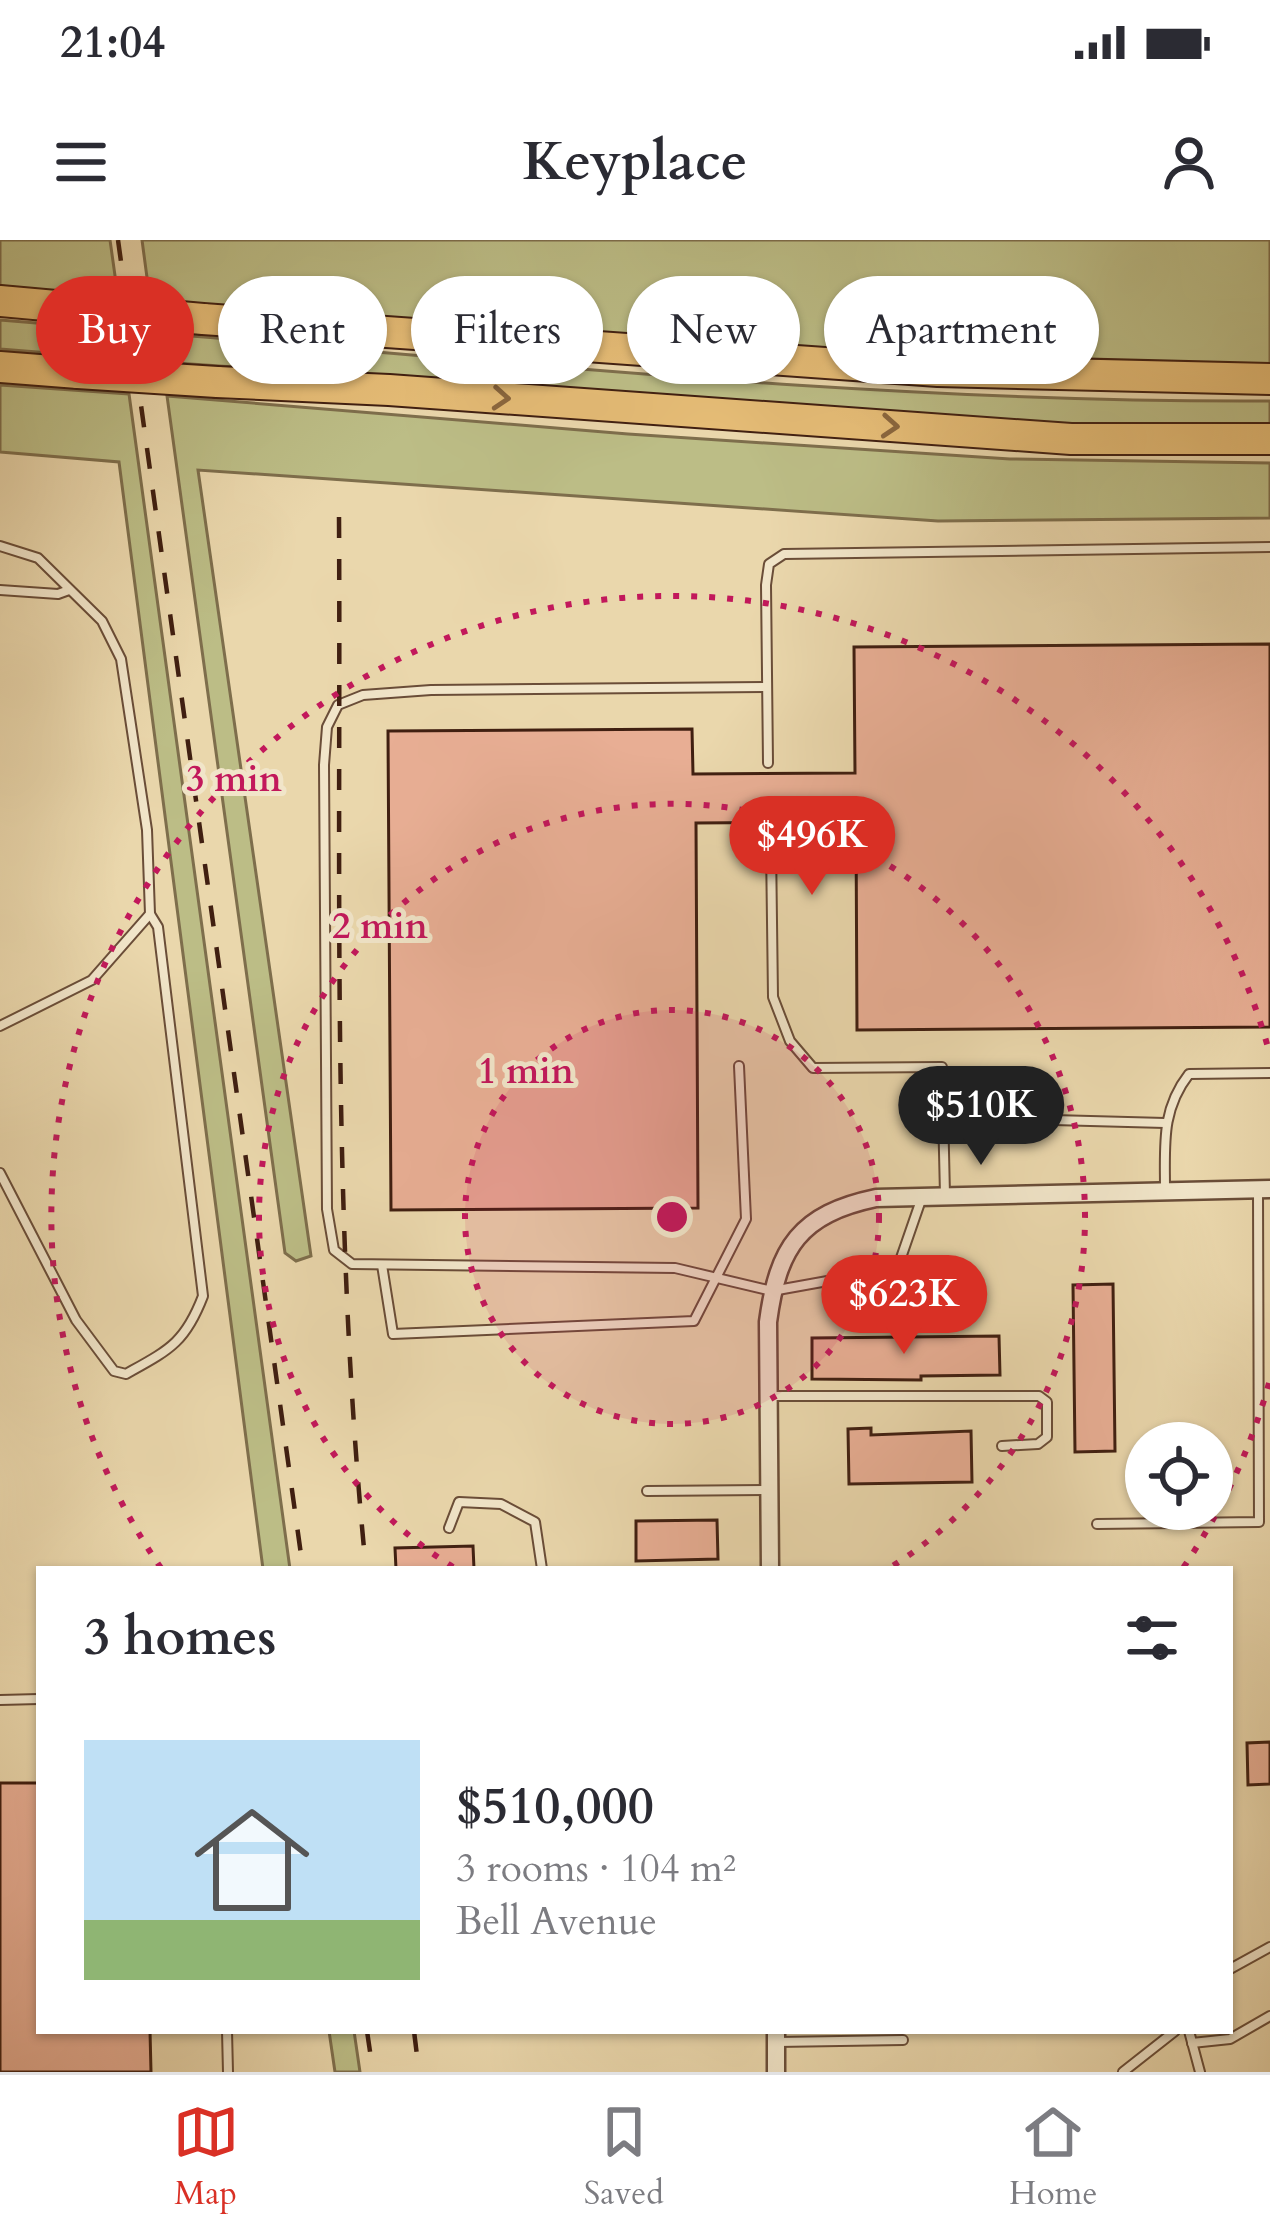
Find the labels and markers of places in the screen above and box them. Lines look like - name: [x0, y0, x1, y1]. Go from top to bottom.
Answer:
- pin: $496K: [728, 796, 896, 898]
- pin: $510K: [897, 1066, 1065, 1168]
- centre of rings: [651, 1196, 693, 1238]
- pin: $623K: [820, 1255, 988, 1357]

